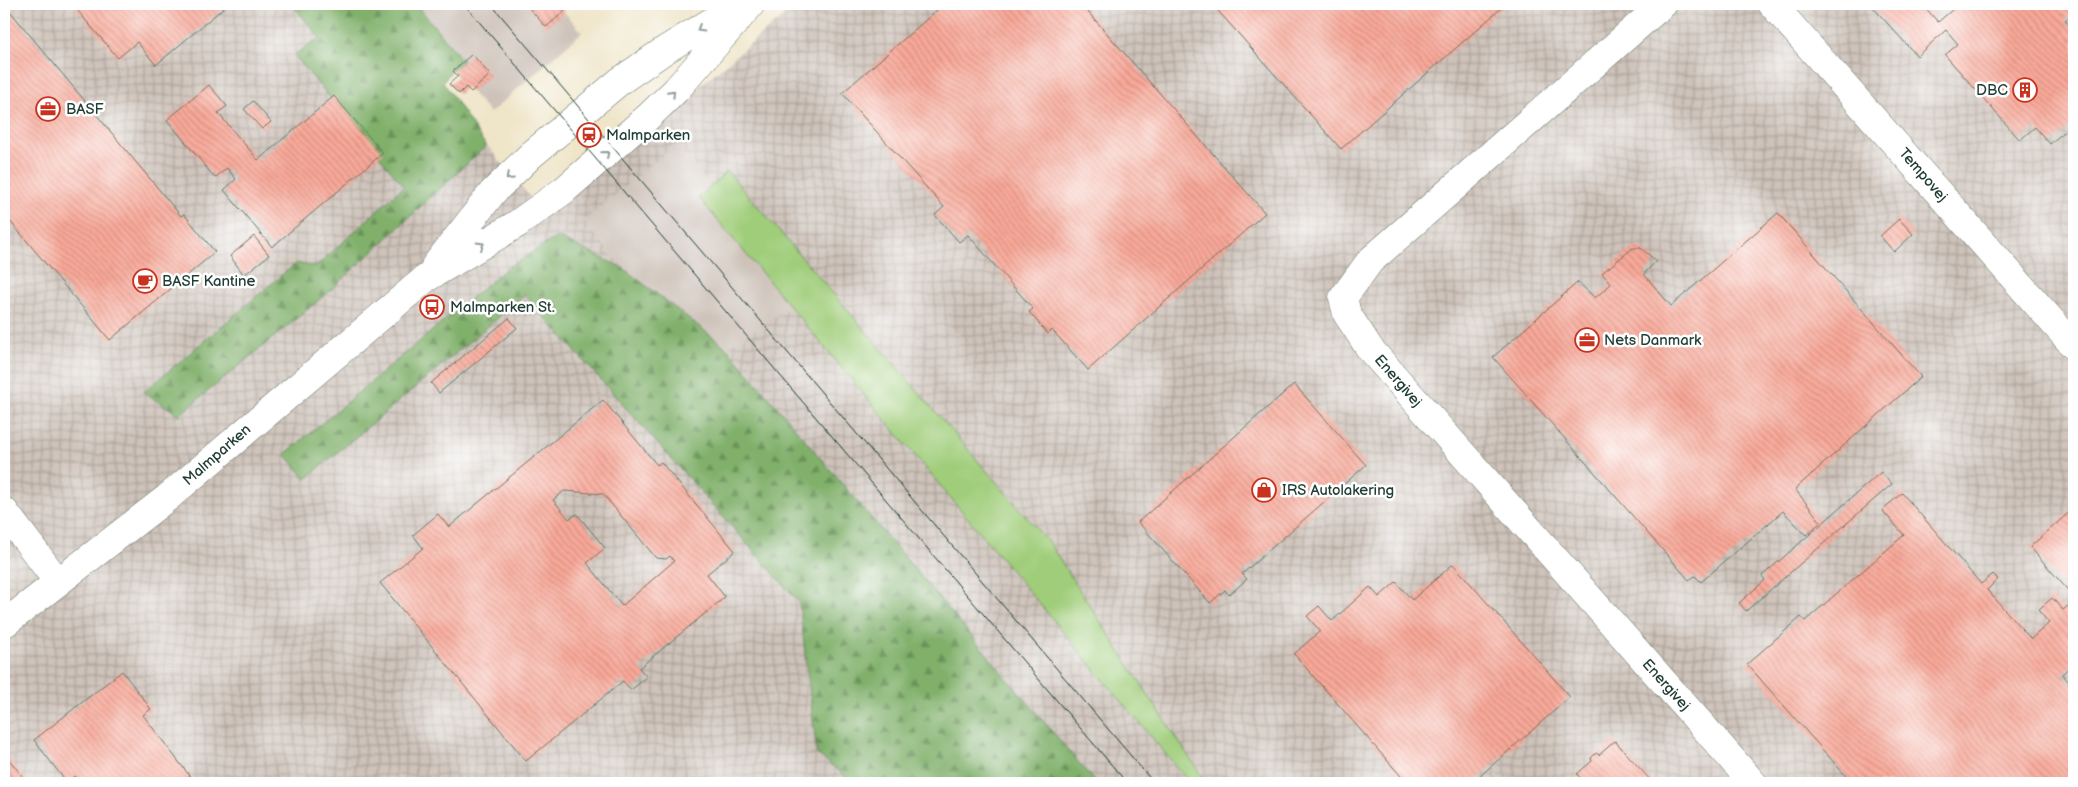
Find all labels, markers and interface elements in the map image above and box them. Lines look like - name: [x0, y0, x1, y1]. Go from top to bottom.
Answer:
- one-way arrow: [696, 22, 705, 32]
- building icon: DBC: [2012, 77, 2038, 103]
- place label: DBC: [1976, 81, 2008, 100]
- one-way arrow: [666, 90, 675, 99]
- office icon: BASF: [35, 96, 61, 122]
- place label: BASF: [66, 100, 104, 119]
- station icon: Malmparken: [576, 122, 602, 148]
- place label: Malmparken: [606, 126, 690, 145]
- street label: Tempovej: [1894, 144, 1952, 206]
- one-way arrow: [600, 151, 609, 160]
- one-way arrow: [505, 171, 514, 180]
- one-way arrow: [476, 242, 485, 251]
- cafe icon: BASF Kantine: [132, 268, 158, 294]
- place label: BASF Kantine: [162, 272, 256, 291]
- bus stop icon: Malmparken St.: [419, 294, 445, 320]
- place label: Malmparken St.: [450, 298, 555, 317]
- office icon: Nets Danmark: [1574, 327, 1600, 353]
- place label: Nets Danmark: [1604, 331, 1702, 350]
- street label: Energivej: [1370, 351, 1426, 411]
- street label: Malmparken: [179, 420, 255, 490]
- shop icon: IRS Autolakering: [1251, 477, 1277, 503]
- place label: IRS Autolakering: [1282, 481, 1394, 500]
- street label: Energivej: [1638, 655, 1694, 715]

